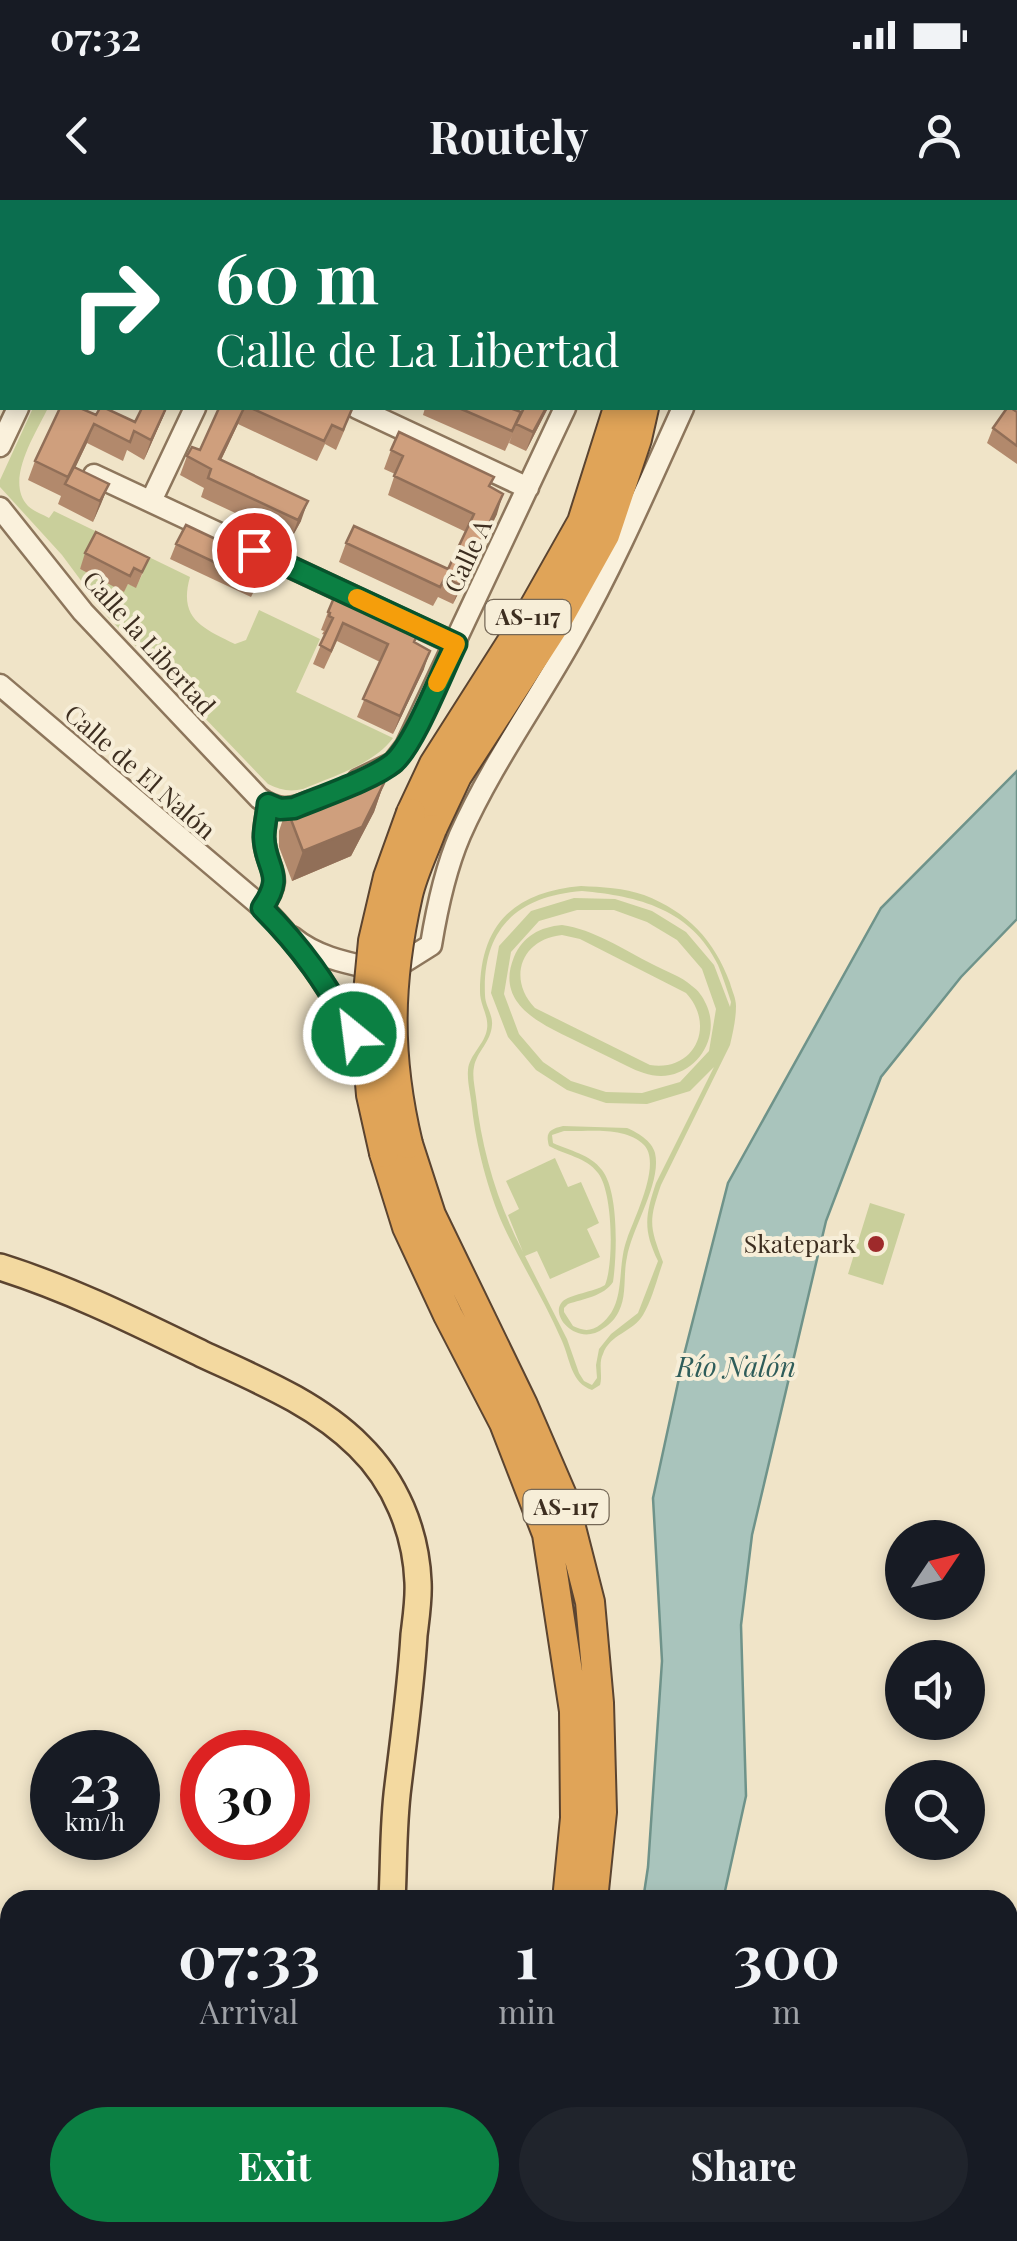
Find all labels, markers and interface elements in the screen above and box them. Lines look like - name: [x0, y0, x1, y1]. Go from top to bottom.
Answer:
- text: 07:32: [50, 10, 141, 61]
- text: Routely: [429, 105, 588, 165]
- icon: back: [50, 108, 105, 163]
- icon: person: [912, 108, 967, 163]
- text: 60 m: [215, 228, 379, 322]
- icon: right: [50, 240, 180, 370]
- text: Calle de La Libertad: [215, 318, 620, 378]
- pin: [212, 508, 297, 593]
- street label: Calle A: [435, 513, 498, 597]
- icon: arrive: [227, 523, 282, 578]
- street label: Calle la Libertad: [77, 563, 224, 721]
- road number: AS-117: [486, 600, 570, 634]
- street label: Calle de El Nalón: [59, 696, 223, 846]
- position arrow: [302, 982, 406, 1086]
- place label: Skatepark: [744, 1226, 856, 1259]
- marker: Skatepark: [865, 1233, 887, 1255]
- water label: Río Nalón: [675, 1347, 796, 1384]
- road number: AS-117: [524, 1490, 608, 1524]
- north arrow: [885, 1520, 985, 1620]
- map controls: [885, 1520, 985, 1860]
- button: sound: [885, 1640, 985, 1740]
- speed limit sign: 30: [180, 1730, 310, 1860]
- text: 23: [70, 1749, 120, 1816]
- button: search: [885, 1760, 985, 1860]
- text: km/h: [65, 1804, 125, 1837]
- text: 07:33: [178, 1914, 320, 1994]
- text: 1: [515, 1914, 538, 1994]
- text: 300: [733, 1914, 840, 1994]
- text: Arrival: [200, 1989, 298, 2032]
- text: min: [498, 1989, 555, 2032]
- text: m: [772, 1989, 801, 2032]
- button: Exit: [50, 2107, 499, 2222]
- button: Share: [519, 2107, 968, 2222]

